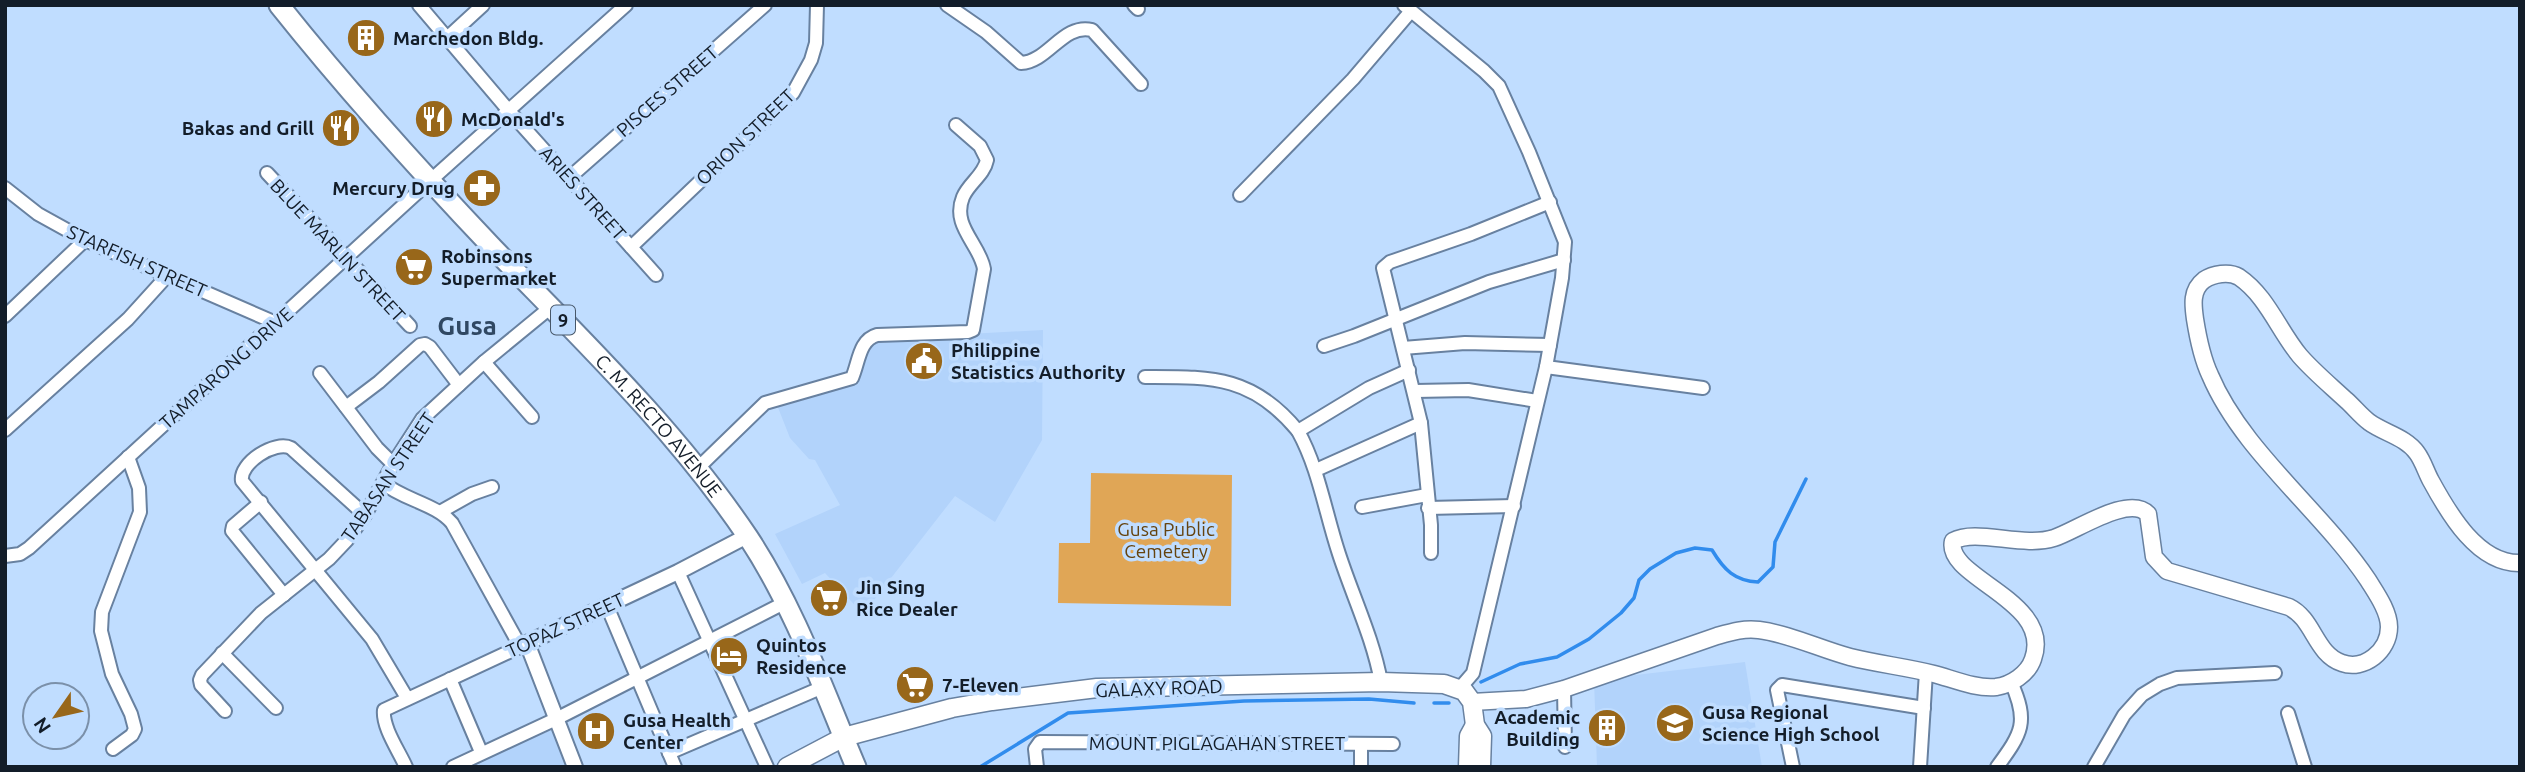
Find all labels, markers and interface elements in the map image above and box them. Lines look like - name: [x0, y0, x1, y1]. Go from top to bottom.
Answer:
- building icon: Marchedon Bldg.: [345, 17, 387, 59]
- place label: Marchedon Bldg.: [393, 27, 543, 49]
- street label: PISCES STREET: [612, 41, 722, 141]
- street label: ORION STREET: [691, 84, 799, 189]
- restaurant icon: McDonald's: [413, 98, 455, 140]
- restaurant icon: Bakas and Grill: [320, 107, 362, 149]
- place label: McDonald's: [461, 108, 565, 130]
- place label: Bakas and Grill: [182, 117, 314, 139]
- street label: ARIES STREET: [535, 142, 631, 245]
- pharmacy icon: Mercury Drug: [461, 167, 503, 209]
- street label: BLUE MARLIN STREET: [266, 174, 410, 326]
- place label: Mercury Drug: [332, 177, 455, 199]
- street label: STARFISH STREET: [64, 220, 211, 302]
- place label: Robinsons Supermarket: [441, 245, 557, 289]
- supermarket icon: Robinsons Supermarket: [393, 246, 435, 288]
- street label: TAMPARONG DRIVE: [155, 303, 297, 433]
- road number: 9: [551, 306, 575, 334]
- district label: Gusa: [437, 311, 497, 340]
- place label: Philippine Statistics Authority: [951, 339, 1125, 383]
- public building icon: Philippine Statistics Authority: [903, 340, 945, 382]
- street label: C. M. RECTO AVENUE: [591, 350, 727, 501]
- street label: TABASAN STREET: [337, 408, 440, 546]
- park label: Gusa Public Cemetery: [1117, 518, 1215, 562]
- place label: Jin Sing Rice Dealer: [856, 576, 958, 620]
- supermarket icon: Jin Sing Rice Dealer: [808, 577, 850, 619]
- street label: TOPAZ STREET: [503, 588, 628, 662]
- place label: Quintos Residence: [756, 634, 847, 678]
- hotel icon: Quintos Residence: [708, 635, 750, 677]
- supermarket icon: 7-Eleven: [894, 664, 936, 706]
- place label: 7-Eleven: [942, 674, 1019, 696]
- street label: GALAXY ROAD: [1095, 675, 1223, 701]
- north arrow: [21, 681, 91, 751]
- place label: Gusa Regional Science High School: [1702, 701, 1880, 745]
- school or university icon: Gusa Regional Science High School: [1654, 702, 1696, 744]
- place label: Academic Building: [1494, 706, 1580, 750]
- building icon: Academic Building: [1586, 707, 1628, 749]
- place label: Gusa Health Center: [623, 709, 731, 753]
- hospital icon: Gusa Health Center: [575, 710, 617, 752]
- text: N: [29, 713, 55, 738]
- street label: MOUNT PIGLAGAHAN STREET: [1089, 732, 1346, 754]

